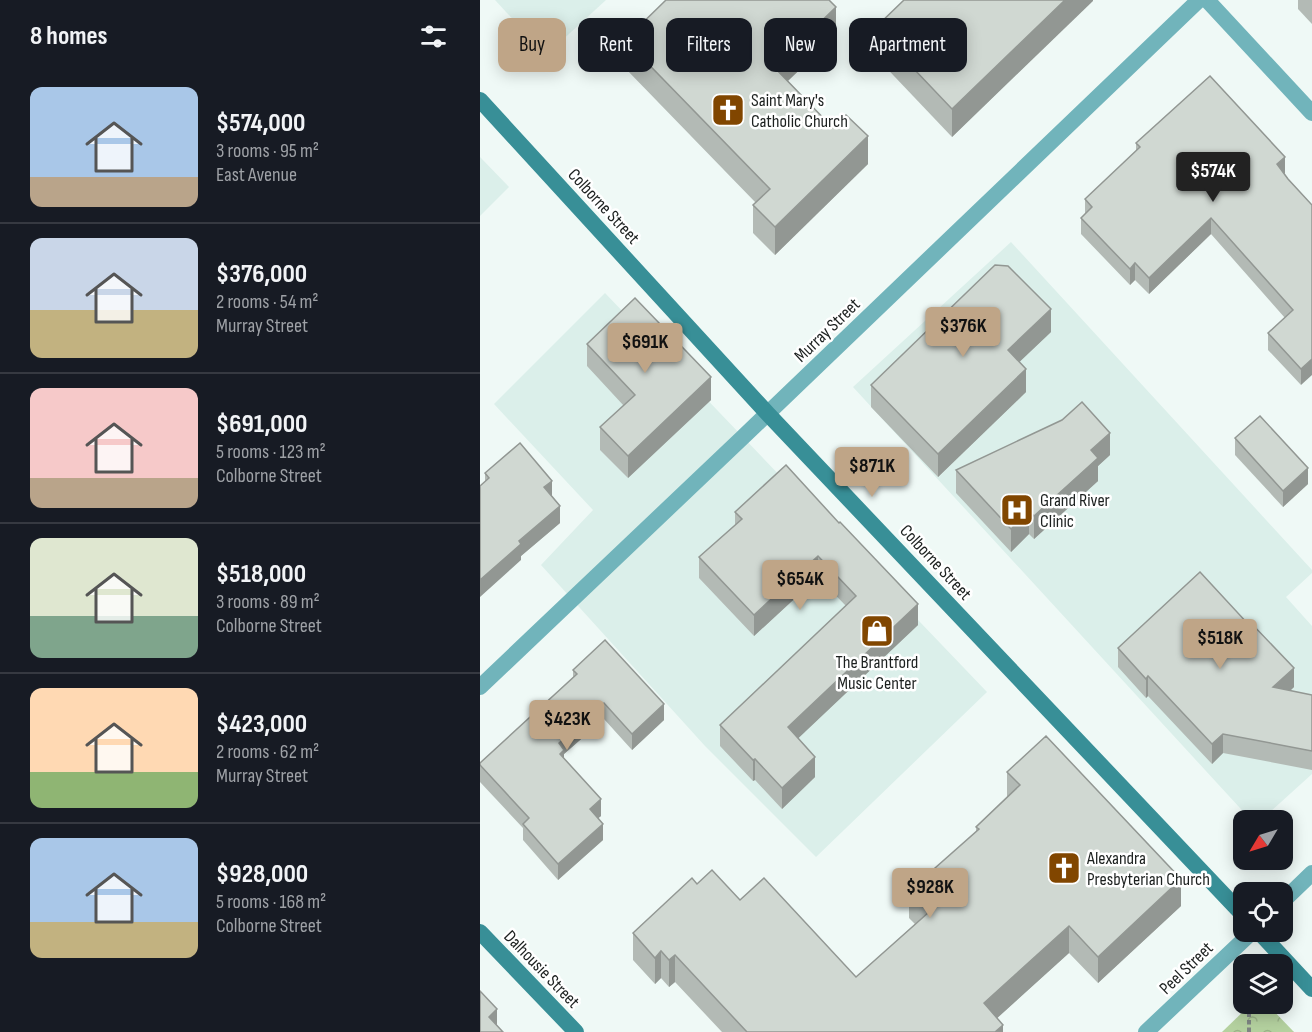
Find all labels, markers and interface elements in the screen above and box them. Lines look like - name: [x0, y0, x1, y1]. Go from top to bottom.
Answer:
- chip: Buy: [498, 18, 566, 72]
- chip: Rent: [578, 18, 654, 72]
- chip: Filters: [666, 18, 752, 72]
- chip: New: [764, 18, 837, 72]
- chip: Apartment: [849, 18, 967, 72]
- icon: filters: [417, 20, 450, 53]
- text: 8 homes: [30, 21, 108, 52]
- place label: Saint Mary's Catholic Church: [751, 90, 848, 132]
- church icon: Saint Mary's Catholic Church: [710, 92, 746, 128]
- text: $574,000: [216, 108, 306, 139]
- icon: home: [78, 111, 150, 183]
- text: 3 rooms · 95 m²: [216, 139, 319, 163]
- pin: $574K: [1171, 152, 1255, 203]
- text: $574K: [1190, 159, 1236, 183]
- text: East Avenue: [216, 163, 297, 187]
- street label: Colborne Street: [563, 164, 644, 249]
- text: $376,000: [216, 259, 307, 290]
- icon: home: [78, 262, 150, 334]
- text: 2 rooms · 54 m²: [216, 290, 318, 314]
- street label: Murray Street: [790, 294, 865, 367]
- pin: $376K: [921, 307, 1005, 358]
- text: Murray Street: [216, 314, 308, 338]
- text: $376K: [939, 314, 987, 338]
- pin: $691K: [603, 323, 687, 374]
- text: $691K: [622, 330, 668, 354]
- text: $691,000: [216, 409, 307, 440]
- icon: home: [78, 412, 150, 484]
- text: 5 rooms · 123 m²: [216, 440, 326, 464]
- pin: $871K: [830, 447, 914, 498]
- text: $871K: [849, 454, 895, 478]
- text: Colborne Street: [216, 464, 322, 488]
- place label: Grand River Clinic: [1040, 490, 1110, 532]
- hospital icon: Grand River Clinic: [999, 492, 1035, 528]
- street label: Colborne Street: [895, 520, 976, 605]
- text: $518,000: [216, 559, 306, 590]
- pin: $654K: [758, 560, 842, 611]
- icon: home: [78, 562, 150, 634]
- text: $654K: [776, 567, 824, 591]
- text: 3 rooms · 89 m²: [216, 590, 320, 614]
- shop icon: The Brantford Music Center: [859, 613, 895, 649]
- text: Colborne Street: [216, 614, 322, 638]
- pin: $518K: [1178, 619, 1262, 670]
- text: $518K: [1197, 626, 1243, 650]
- place label: The Brantford Music Center: [836, 652, 918, 694]
- pin: $423K: [525, 700, 609, 751]
- text: $423K: [543, 707, 591, 731]
- text: $423,000: [216, 709, 307, 740]
- icon: home: [78, 712, 150, 784]
- text: 2 rooms · 62 m²: [216, 740, 319, 764]
- text: Murray Street: [216, 764, 308, 788]
- north arrow: [1233, 810, 1293, 870]
- map controls: [1233, 810, 1293, 1014]
- place label: Alexandra Presbyterian Church: [1086, 848, 1210, 890]
- church icon: Alexandra Presbyterian Church: [1046, 850, 1082, 886]
- text: $928,000: [216, 859, 308, 890]
- icon: home: [78, 862, 150, 934]
- pin: $928K: [888, 868, 972, 919]
- text: $928K: [906, 875, 954, 899]
- button: locate: [1233, 882, 1293, 942]
- text: 5 rooms · 168 m²: [216, 890, 326, 914]
- text: Colborne Street: [216, 914, 322, 938]
- street label: Dalhousie Street: [499, 926, 584, 1013]
- street label: Peel Street: [1155, 937, 1218, 999]
- button: layers: [1233, 954, 1293, 1014]

